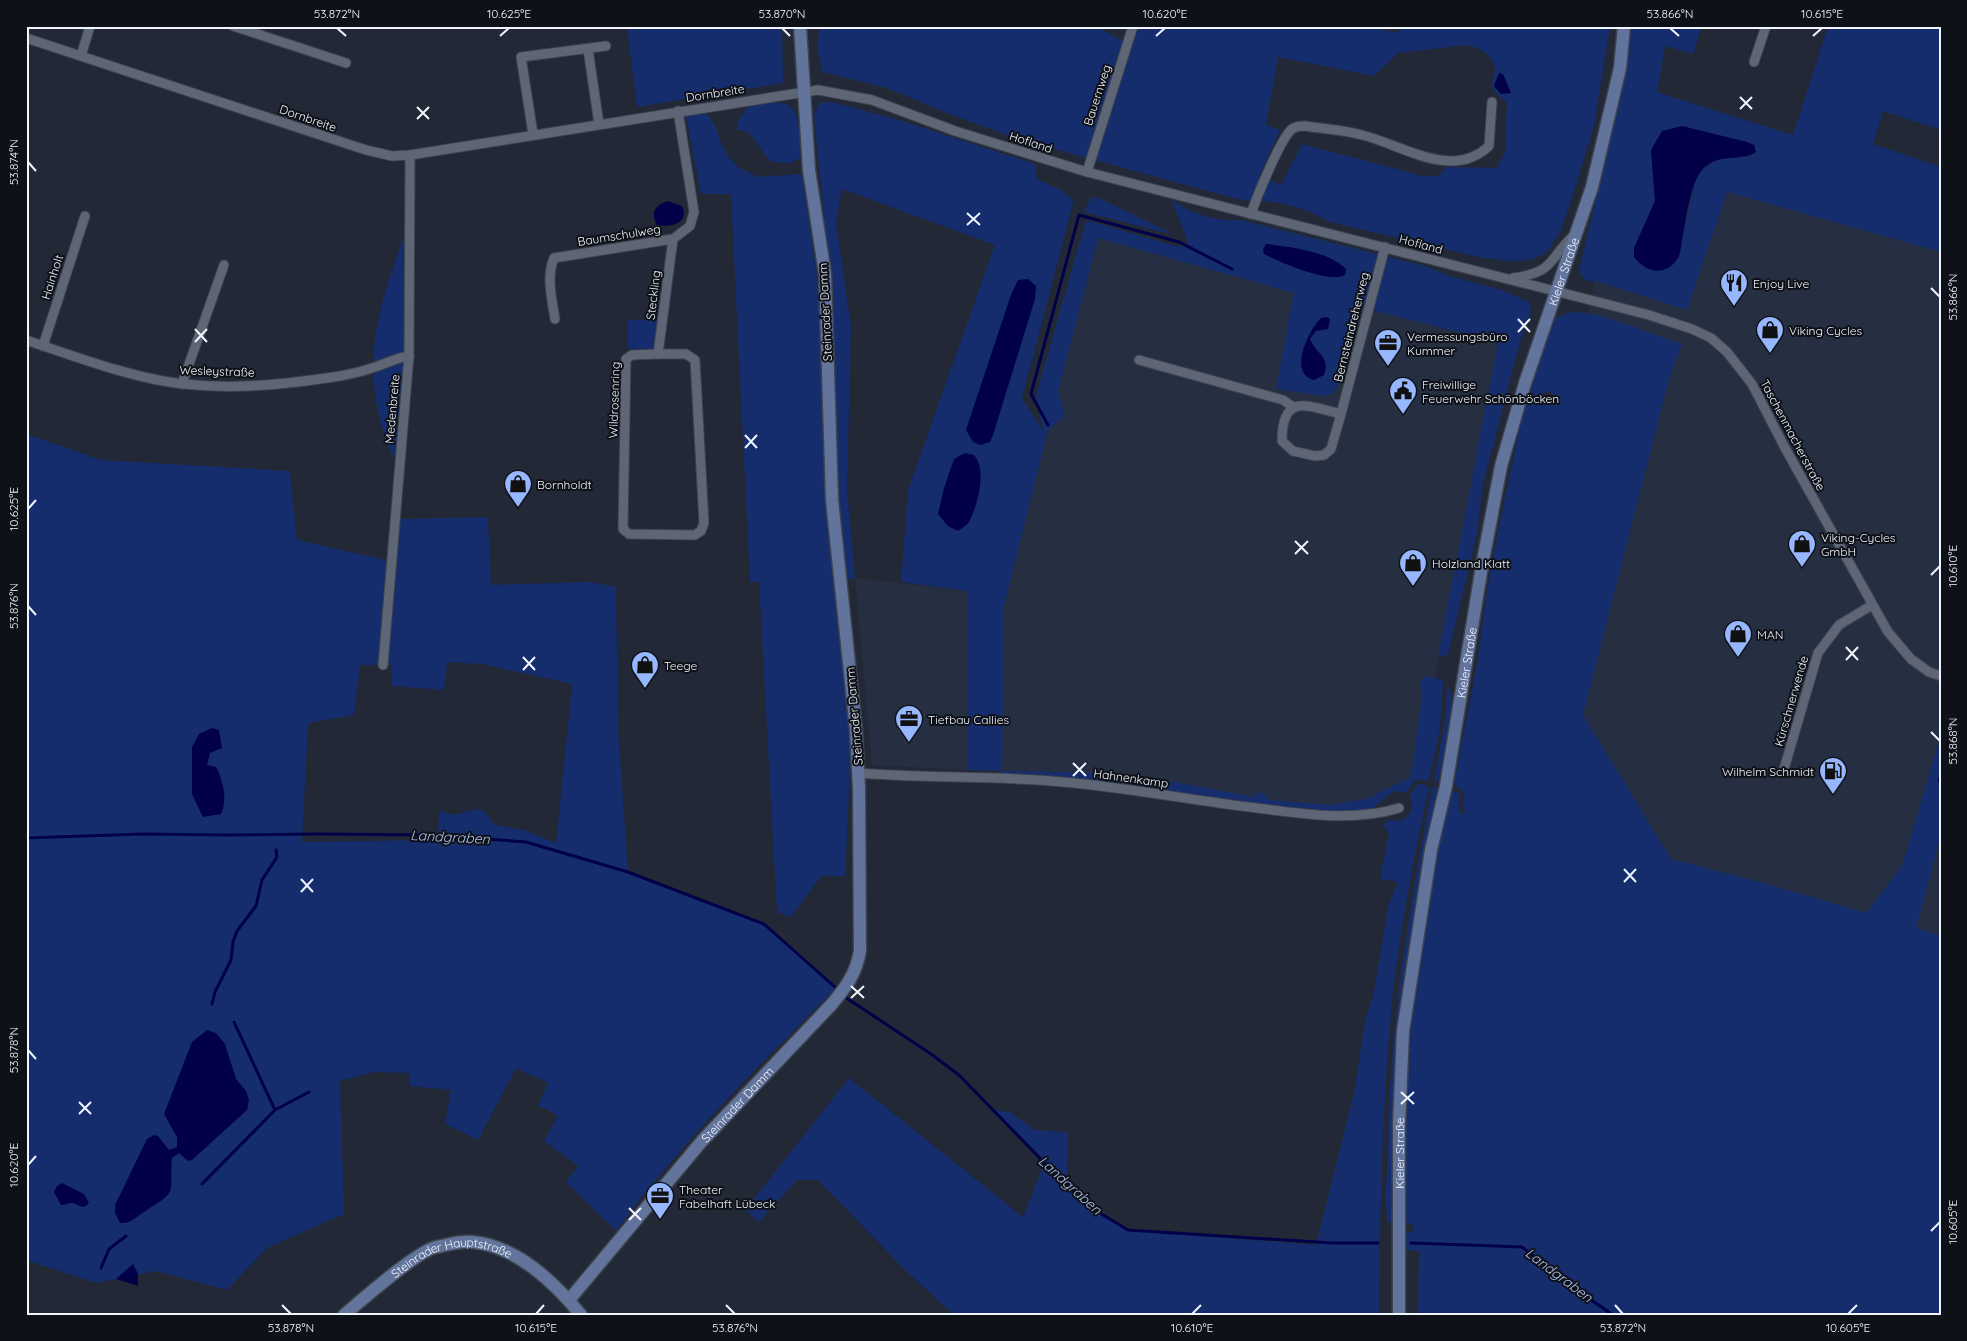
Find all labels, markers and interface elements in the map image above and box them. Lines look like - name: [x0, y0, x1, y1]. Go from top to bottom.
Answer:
- text: 53.872°N: [314, 6, 360, 21]
- text: 10.625°E: [487, 6, 531, 21]
- text: 53.870°N: [758, 6, 806, 21]
- text: 10.620°E: [1143, 6, 1188, 21]
- text: 53.866°N: [1646, 6, 1694, 21]
- text: 10.615°E: [1801, 6, 1843, 21]
- street label: Bauernweg: [1080, 63, 1114, 127]
- street label: Dornbreite: [685, 81, 746, 105]
- street label: Dornbreite: [278, 101, 339, 135]
- street label: Hofland: [1008, 128, 1054, 156]
- text: 53.874°N: [6, 139, 21, 185]
- street label: Baumschulweg: [576, 221, 662, 249]
- street label: Hofland: [1398, 231, 1444, 257]
- street label: Kieler Straße: [1544, 235, 1582, 308]
- street label: Hainholt: [38, 253, 66, 301]
- street label: Steinrader Damm: [815, 262, 835, 362]
- restaurant icon: Enjoy Live: [1719, 268, 1749, 307]
- street label: Steckling: [643, 269, 663, 321]
- street label: Bernsteindreherweg: [1330, 271, 1372, 383]
- text: 53.866°N: [1945, 273, 1960, 321]
- place label: Enjoy Live: [1753, 276, 1810, 291]
- shop icon: Viking Cycles: [1755, 315, 1785, 354]
- place label: Viking Cycles: [1789, 323, 1862, 338]
- office icon: Vermessungsbüro Kummer: [1373, 328, 1403, 367]
- place label: Vermessungsbüro Kummer: [1407, 329, 1508, 358]
- street label: Wildrosenring: [605, 361, 623, 439]
- street label: Wesleystraße: [179, 362, 255, 380]
- street label: Medenbreite: [382, 374, 403, 444]
- public building icon: Freiwillige Feuerwehr Schönböcken: [1388, 376, 1418, 415]
- place label: Freiwillige Feuerwehr Schönböcken: [1422, 377, 1559, 406]
- street label: Taschenmacherstraße: [1757, 377, 1829, 493]
- shop icon: Bornholdt: [503, 469, 533, 508]
- place label: Bornholdt: [537, 477, 592, 492]
- text: 10.625°E: [6, 487, 21, 531]
- shop icon: Viking-Cycles GmbH: [1787, 529, 1817, 568]
- place label: Viking-Cycles GmbH: [1821, 530, 1896, 559]
- text: 10.610°E: [1945, 545, 1960, 587]
- shop icon: Holzland Klatt: [1398, 548, 1428, 587]
- place label: Holzland Klatt: [1432, 556, 1510, 571]
- text: 53.876°N: [6, 583, 21, 629]
- shop icon: MAN: [1723, 619, 1753, 658]
- street label: Kieler Straße: [1453, 626, 1479, 699]
- place label: MAN: [1757, 627, 1783, 642]
- shop icon: Teege: [630, 650, 660, 689]
- street label: Kürschnerwende: [1771, 654, 1811, 748]
- place label: Teege: [664, 658, 698, 673]
- street label: Steinrader Damm: [842, 666, 866, 766]
- office icon: Tiefbau Callies: [894, 704, 924, 743]
- place label: Tiefbau Callies: [928, 712, 1009, 727]
- text: 53.868°N: [1945, 717, 1960, 765]
- fuel station icon: Wilhelm Schmidt: [1818, 756, 1848, 795]
- place label: Wilhelm Schmidt: [1722, 764, 1814, 779]
- street label: Hahnenkamp: [1093, 765, 1169, 791]
- water label: Landgraben: [410, 826, 491, 848]
- text: 53.878°N: [6, 1027, 21, 1073]
- street label: Steinrader Damm: [698, 1063, 776, 1145]
- street label: Kieler Straße: [1392, 1117, 1407, 1189]
- text: 10.620°E: [6, 1142, 21, 1187]
- water label: Landgraben: [1034, 1152, 1106, 1219]
- office icon: Theater Fabelhaft Lübeck: [645, 1181, 675, 1220]
- place label: Theater Fabelhaft Lübeck: [679, 1182, 775, 1211]
- text: 10.605°E: [1945, 1199, 1960, 1244]
- street label: Steinrader Hauptstraße: [388, 1234, 515, 1281]
- water label: Landgraben: [1522, 1244, 1597, 1307]
- text: 53.878°N: [268, 1320, 314, 1335]
- text: 10.615°E: [515, 1320, 557, 1335]
- text: 53.876°N: [712, 1320, 758, 1335]
- text: 10.610°E: [1171, 1320, 1213, 1335]
- text: 53.872°N: [1600, 1320, 1646, 1335]
- text: 10.605°E: [1826, 1320, 1871, 1335]

